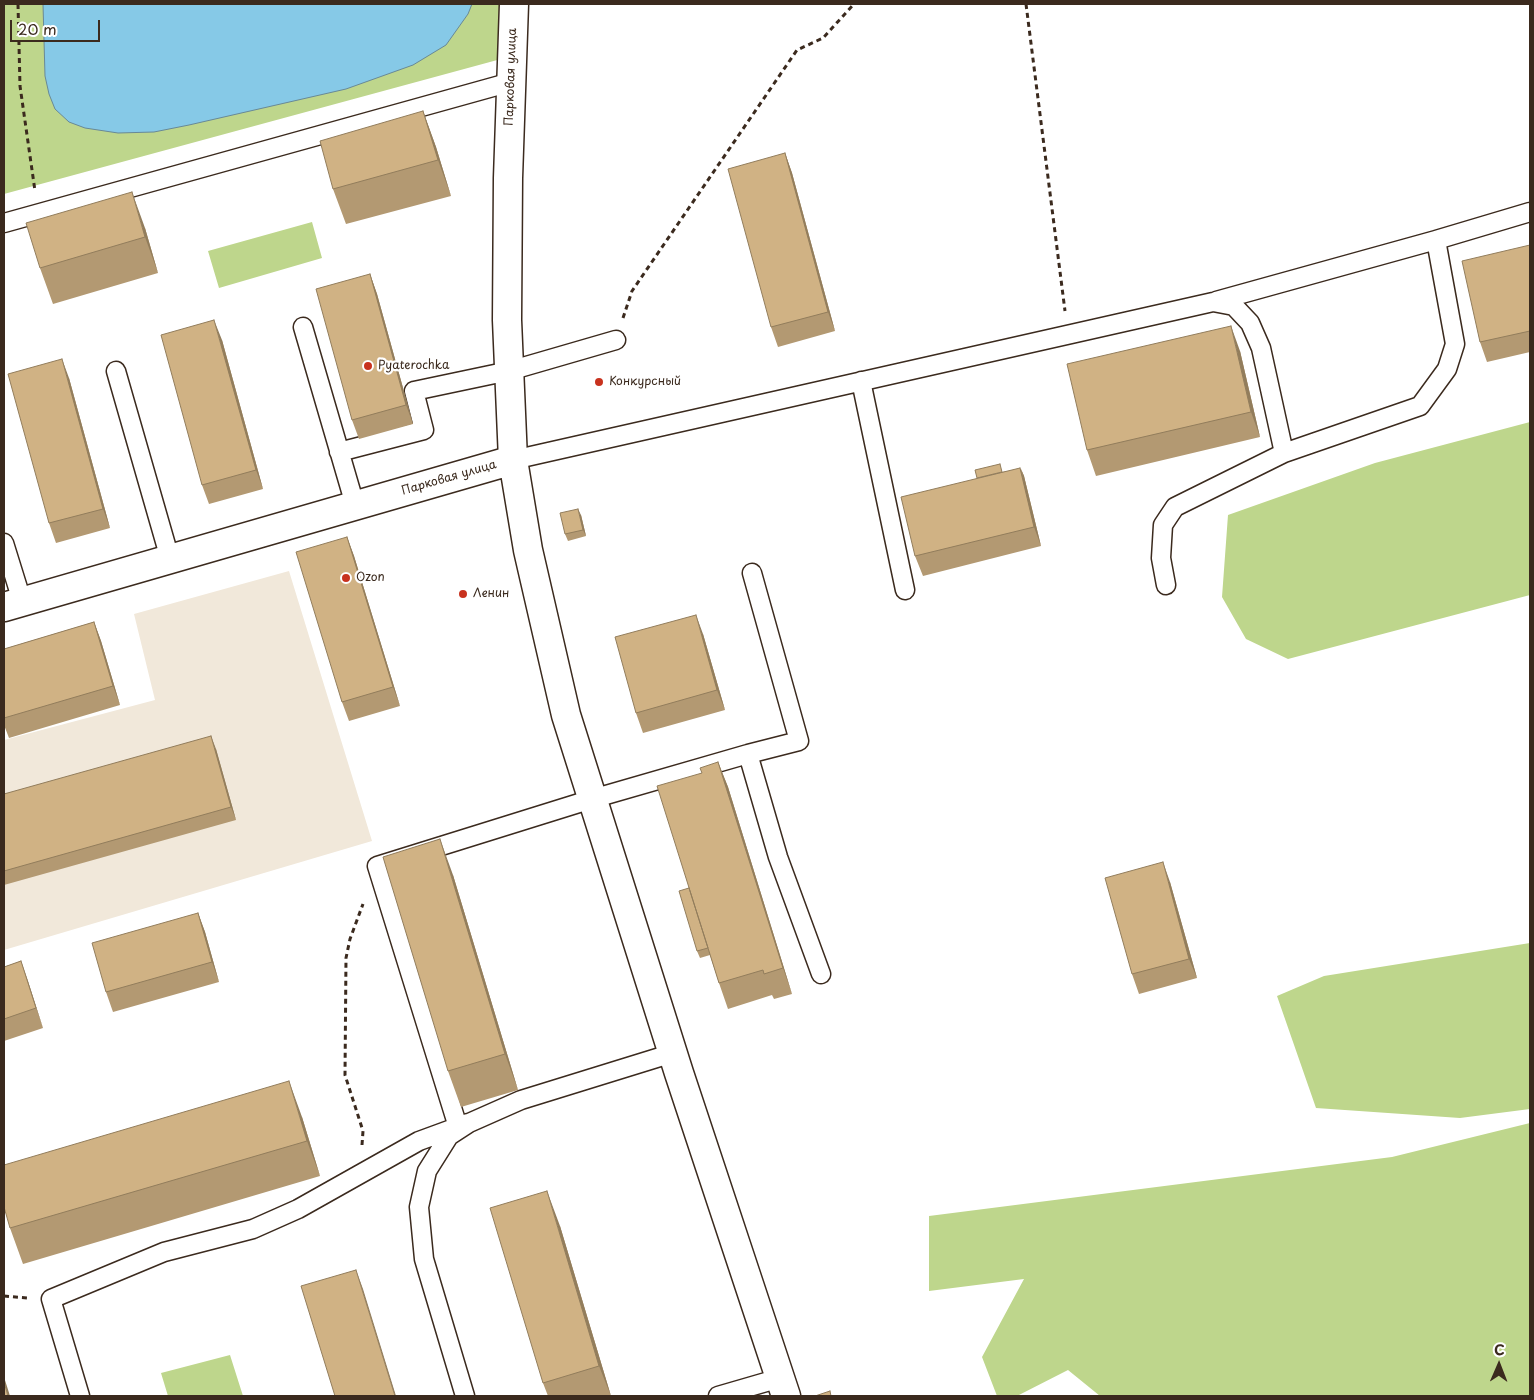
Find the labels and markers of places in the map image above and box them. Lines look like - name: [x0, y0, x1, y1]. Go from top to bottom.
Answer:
- place label: Pyaterochka: [378, 359, 450, 373]
- marker: Pyaterochka: [362, 360, 374, 372]
- place label: Конкурсный: [609, 375, 681, 389]
- marker: Конкурсный: [593, 376, 605, 388]
- place label: Ozon: [356, 571, 385, 585]
- marker: Ozon: [340, 572, 352, 584]
- place label: Ленин: [473, 587, 509, 601]
- marker: Ленин: [457, 588, 469, 600]

